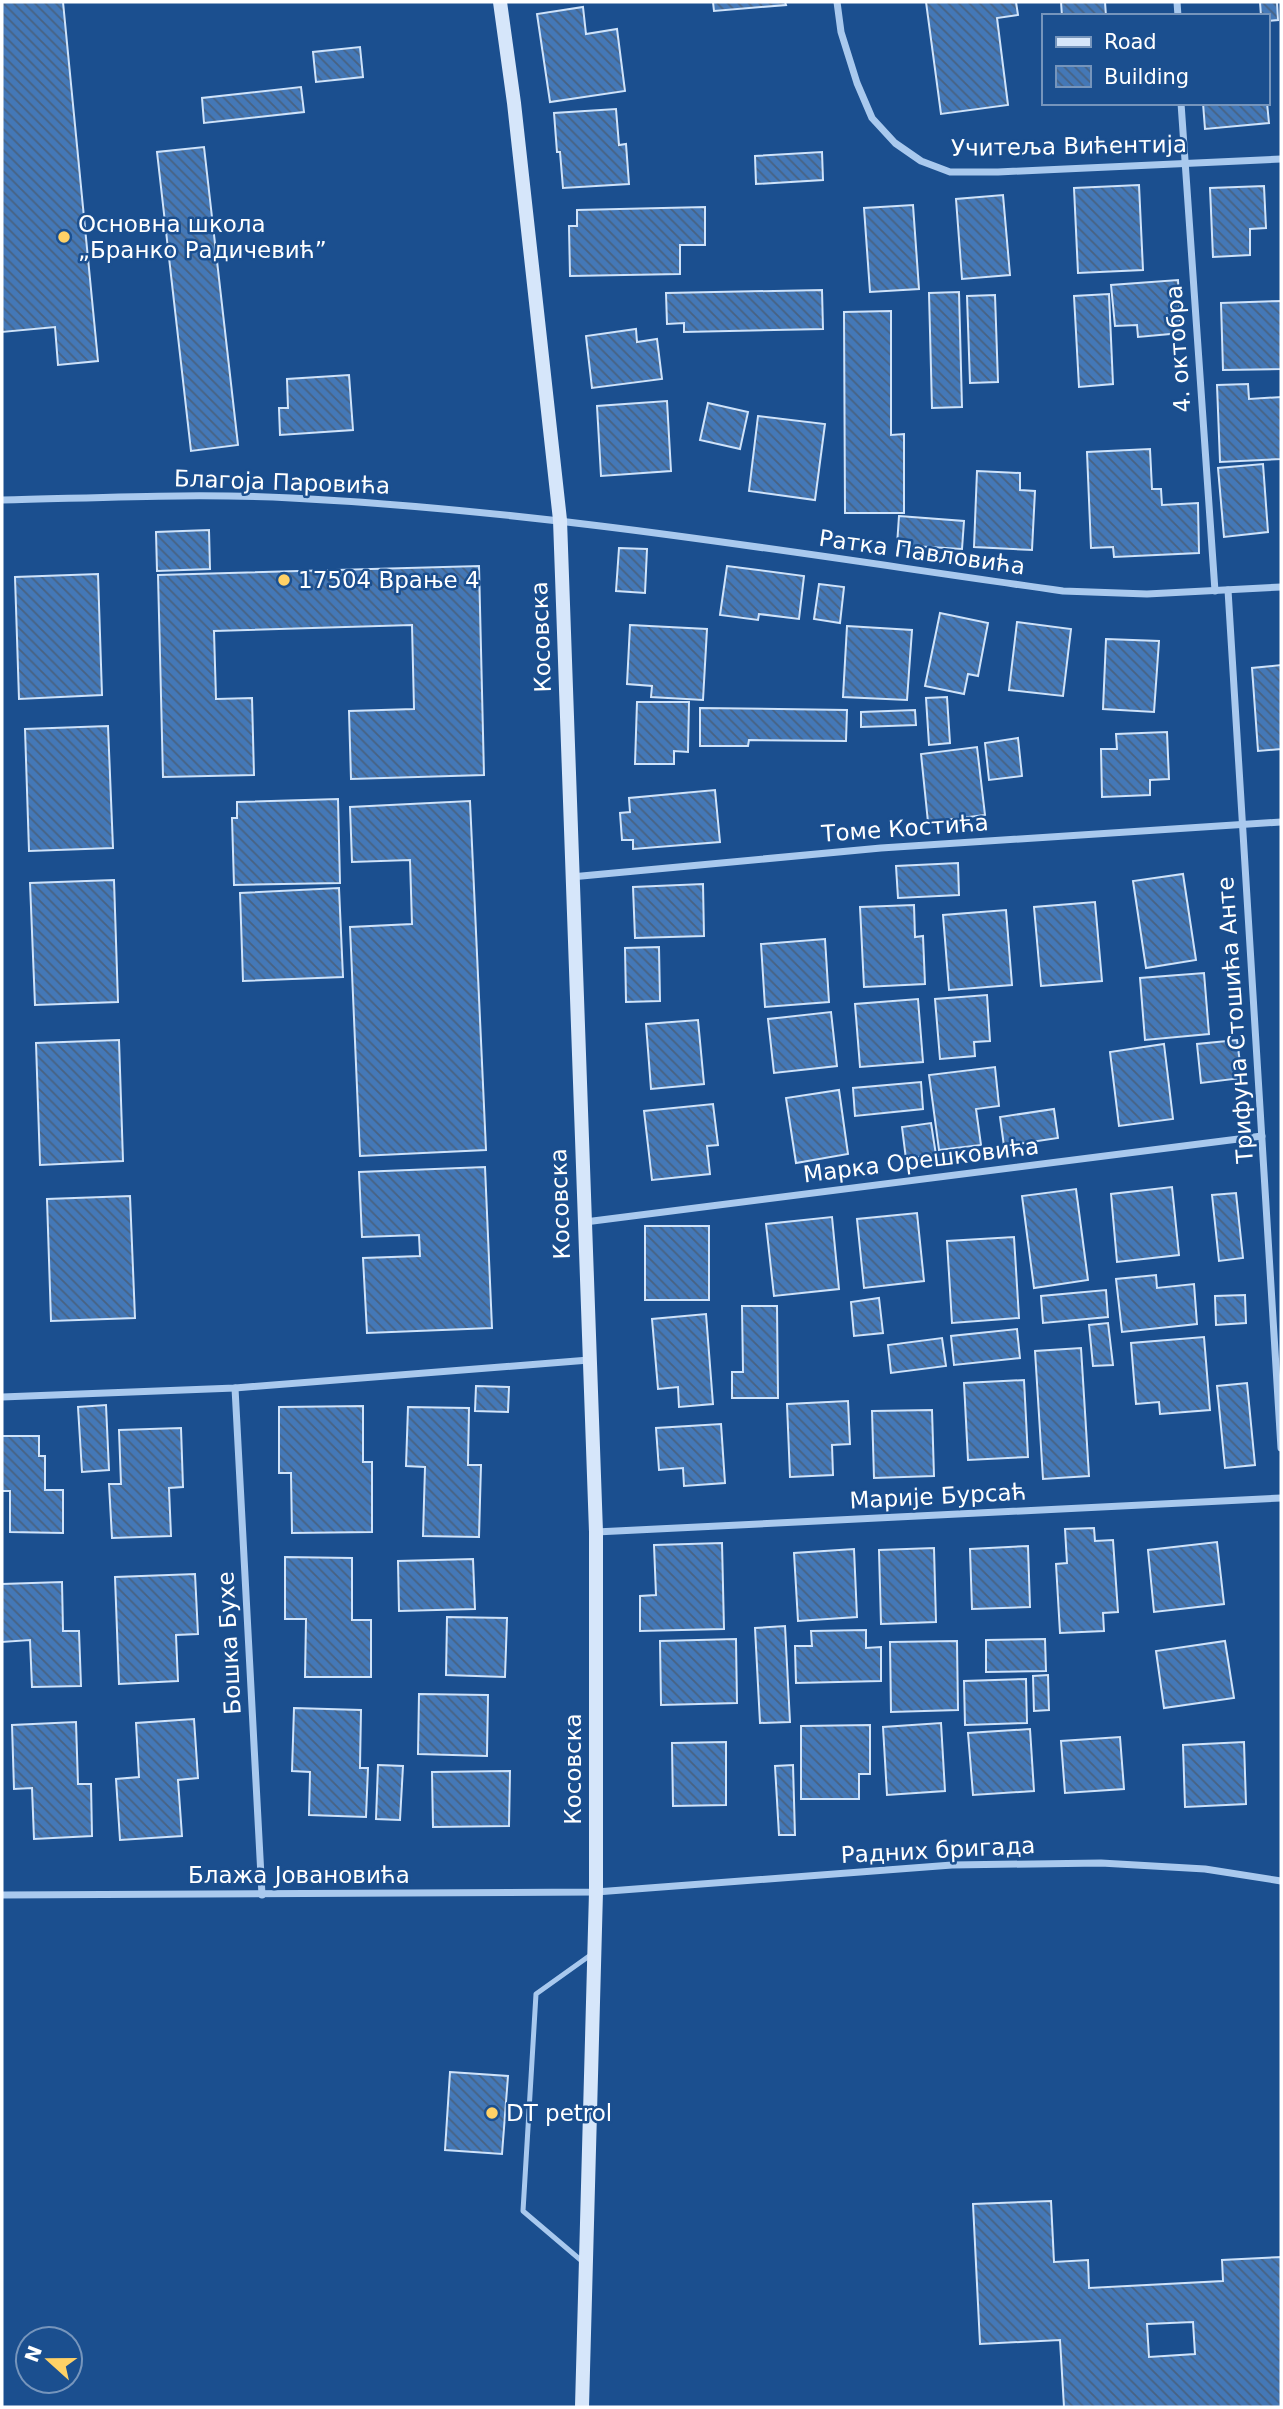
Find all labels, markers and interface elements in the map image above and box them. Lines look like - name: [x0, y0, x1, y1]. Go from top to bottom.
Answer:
- legend: [1042, 14, 1269, 105]
- text: Road: [1104, 30, 1157, 54]
- text: Building: [1104, 65, 1189, 89]
- street label: Учитеља Вићентија: [951, 131, 1187, 161]
- place label: Основна школа „Бранко Радичевић”: [78, 211, 327, 263]
- marker: Основна школа „Бранко Радичевић”: [56, 229, 72, 245]
- street label: 4. октобра: [1161, 284, 1195, 414]
- street label: Благоја Паровића: [174, 465, 390, 499]
- street label: Ратка Павловића: [817, 525, 1027, 579]
- place label: 17504 Врање 4: [298, 567, 480, 593]
- marker: 17504 Врање 4: [276, 572, 292, 588]
- street label: Косовска: [526, 581, 556, 693]
- street label: Томе Костића: [820, 809, 989, 847]
- street label: Трифуна Стошића Анте: [1212, 876, 1258, 1165]
- street label: Марка Орешковића: [802, 1133, 1040, 1187]
- street label: Косовска: [545, 1148, 575, 1260]
- street label: Марије Бурсаћ: [849, 1478, 1027, 1514]
- street label: Бошка Бухе: [212, 1571, 246, 1715]
- street label: Косовска: [560, 1713, 586, 1825]
- street label: Радних бригада: [840, 1832, 1036, 1868]
- street label: Блажа Јовановића: [188, 1862, 410, 1888]
- place label: DT petrol: [506, 2100, 612, 2126]
- marker: DT petrol: [484, 2105, 500, 2121]
- north arrow: [14, 2325, 84, 2395]
- text: N: [20, 2343, 46, 2365]

